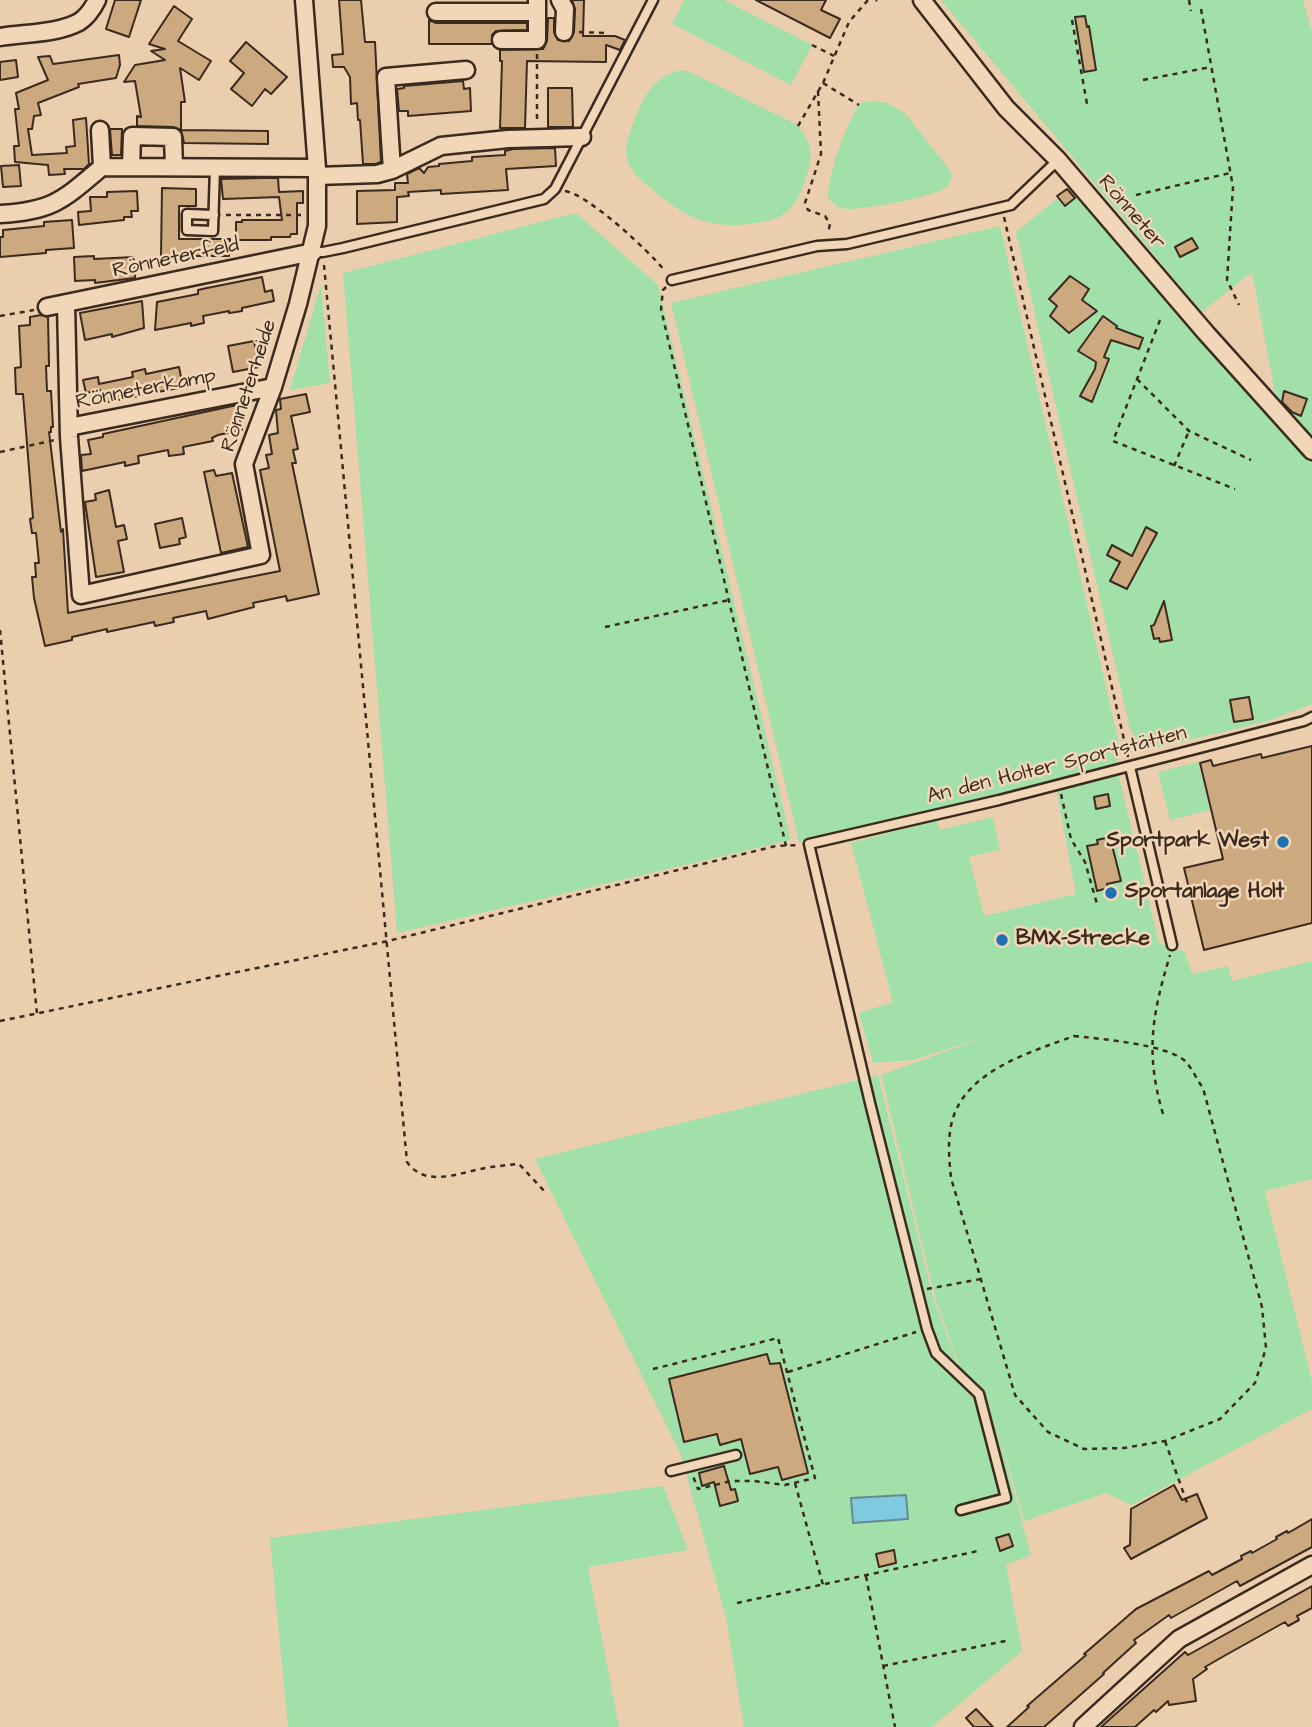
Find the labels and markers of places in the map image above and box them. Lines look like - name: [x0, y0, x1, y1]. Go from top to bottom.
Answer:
- place label: Sportpark West: [1107, 829, 1269, 855]
- marker: Sportpark West: [1275, 834, 1291, 850]
- place label: Sportanlage Holt: [1125, 880, 1284, 906]
- marker: Sportanlage Holt: [1103, 885, 1119, 901]
- place label: BMX-Strecke: [1016, 927, 1150, 953]
- marker: BMX-Strecke: [994, 932, 1010, 948]

